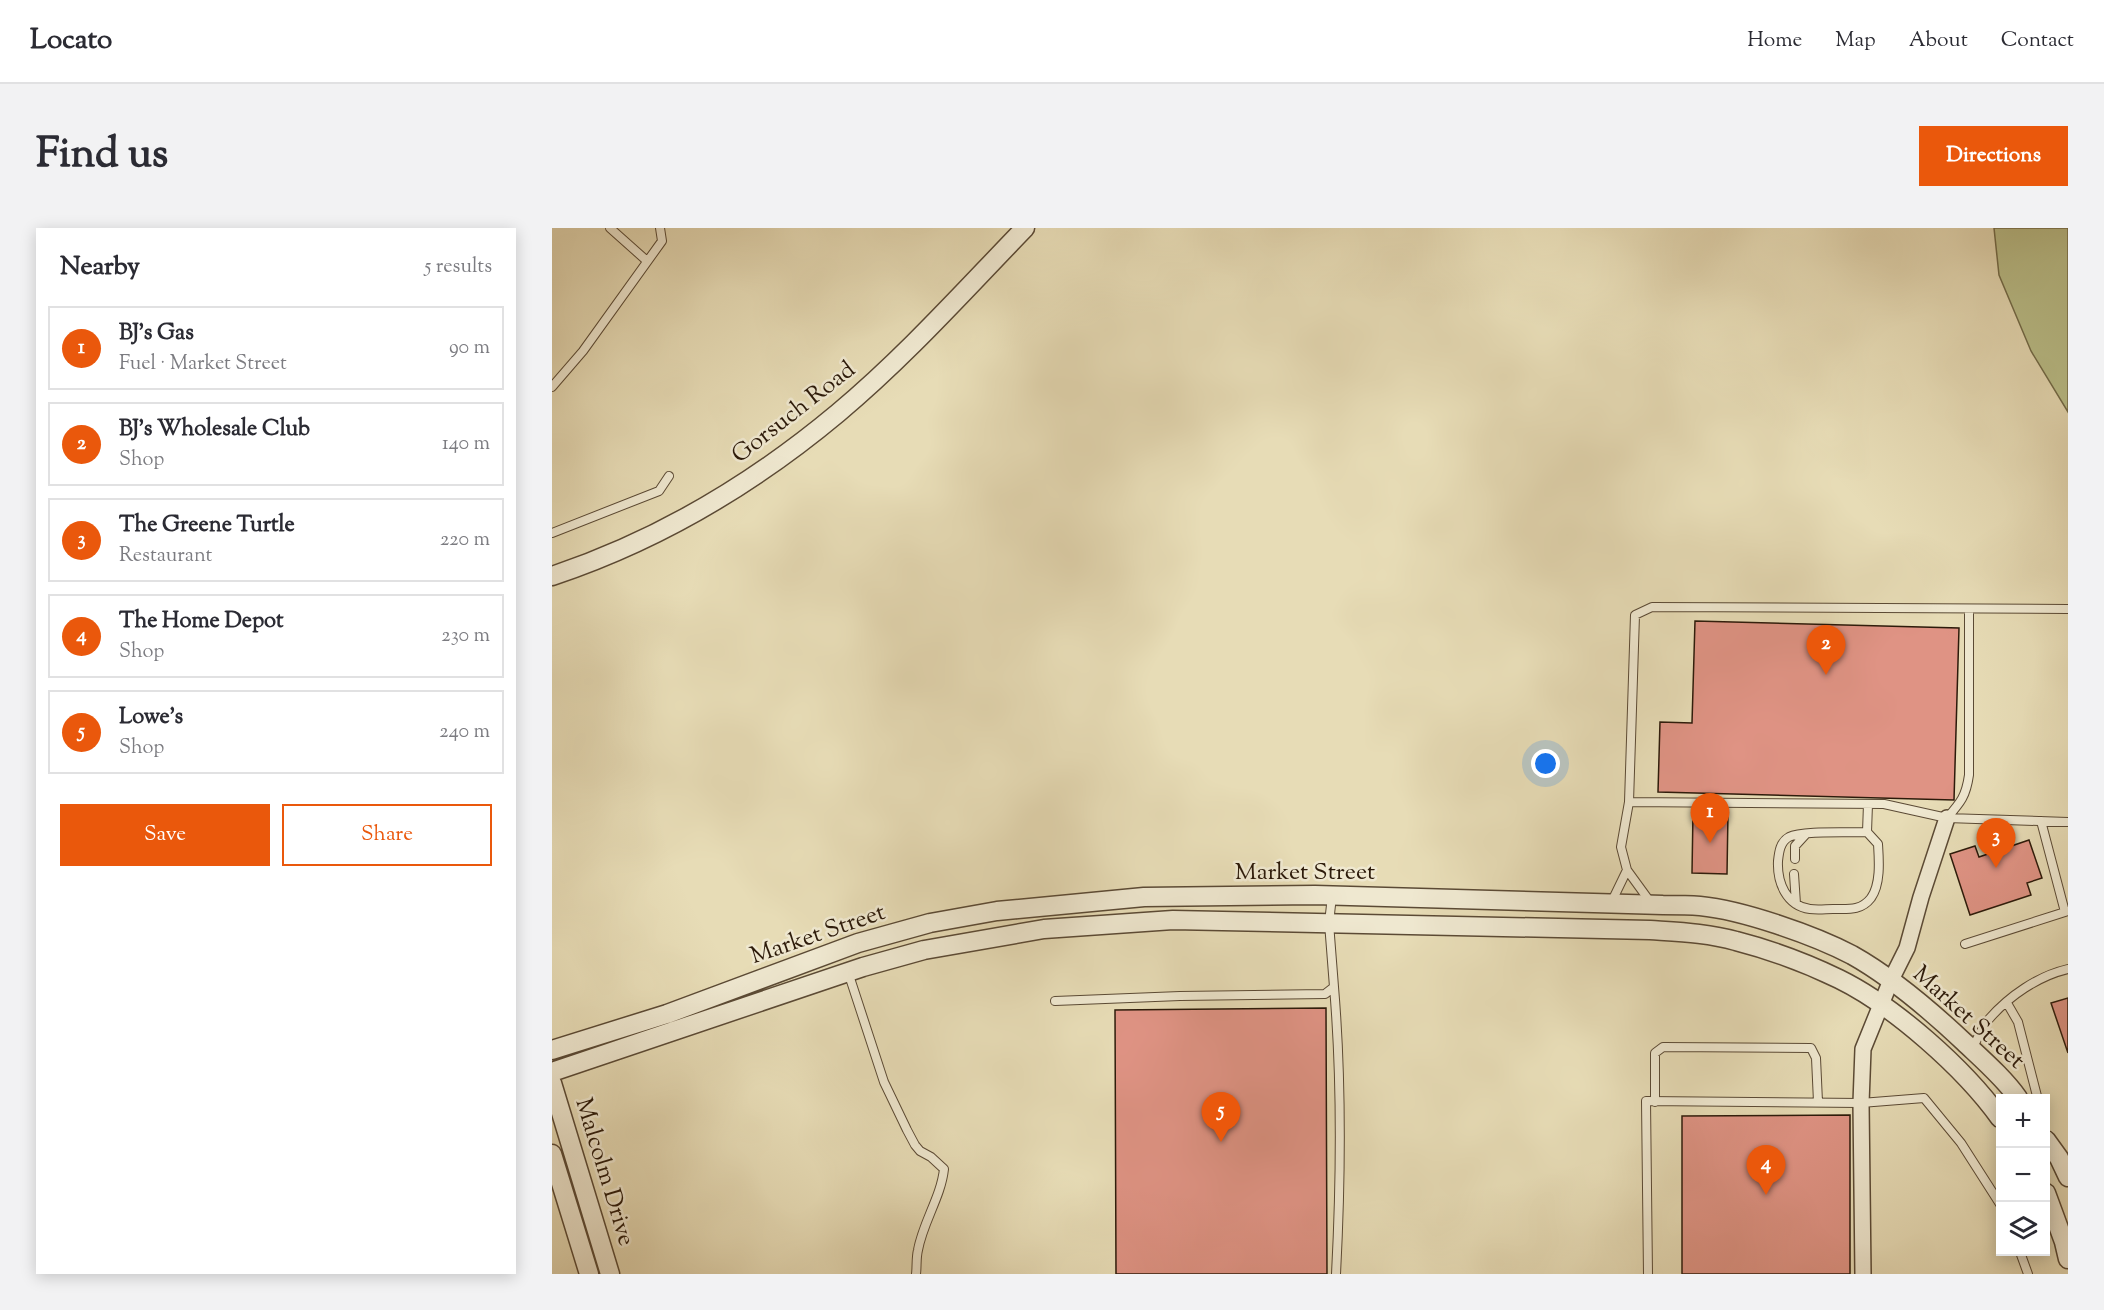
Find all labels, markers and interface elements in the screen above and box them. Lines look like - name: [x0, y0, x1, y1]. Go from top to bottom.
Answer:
- text: Locato: [30, 21, 112, 61]
- text: Home: [1747, 26, 1802, 56]
- text: Map: [1835, 26, 1876, 56]
- text: About: [1909, 26, 1968, 56]
- text: Contact: [2001, 26, 2074, 56]
- text: Find us: [36, 126, 168, 186]
- button: Directions: [1919, 126, 2068, 186]
- text: Nearby: [60, 249, 140, 286]
- text: 5 results: [425, 253, 492, 282]
- text: BJ's Gas: [119, 318, 194, 350]
- text: 1: [78, 334, 85, 363]
- text: 90 m: [449, 334, 490, 363]
- text: Fuel · Market Street: [119, 350, 287, 379]
- street label: Gorsuch Road: [725, 354, 863, 472]
- text: BJ's Wholesale Club: [119, 414, 310, 446]
- text: 2: [77, 430, 86, 459]
- text: 140 m: [442, 430, 490, 459]
- text: Shop: [119, 446, 164, 475]
- text: The Greene Turtle: [119, 510, 295, 542]
- text: 3: [77, 526, 86, 555]
- text: 220 m: [440, 526, 490, 555]
- text: Restaurant: [119, 542, 212, 571]
- text: The Home Depot: [119, 606, 284, 638]
- text: 4: [76, 622, 87, 651]
- text: 230 m: [441, 622, 490, 651]
- pin: 2: [1806, 626, 1846, 675]
- text: Shop: [119, 638, 164, 667]
- text: Lowe's: [119, 702, 183, 734]
- text: 5: [78, 718, 85, 747]
- text: 240 m: [439, 718, 490, 747]
- text: Shop: [119, 734, 164, 763]
- your location: [1531, 749, 1560, 778]
- pin: 1: [1690, 794, 1730, 843]
- button: Save: [60, 804, 270, 866]
- button: Share: [282, 804, 492, 866]
- pin: 3: [1976, 818, 2016, 868]
- street label: Market Street: [1235, 856, 1375, 890]
- street label: Market Street: [746, 896, 890, 974]
- street label: Market Street: [1904, 958, 2032, 1078]
- pin: 5: [1202, 1092, 1240, 1142]
- street label: Malcolm Drive: [565, 1094, 643, 1250]
- map controls: [1996, 1094, 2050, 1256]
- button: +: [1996, 1094, 2050, 1148]
- pin: 4: [1746, 1146, 1786, 1195]
- button: −: [1996, 1148, 2050, 1202]
- button: layers: [1996, 1202, 2050, 1256]

